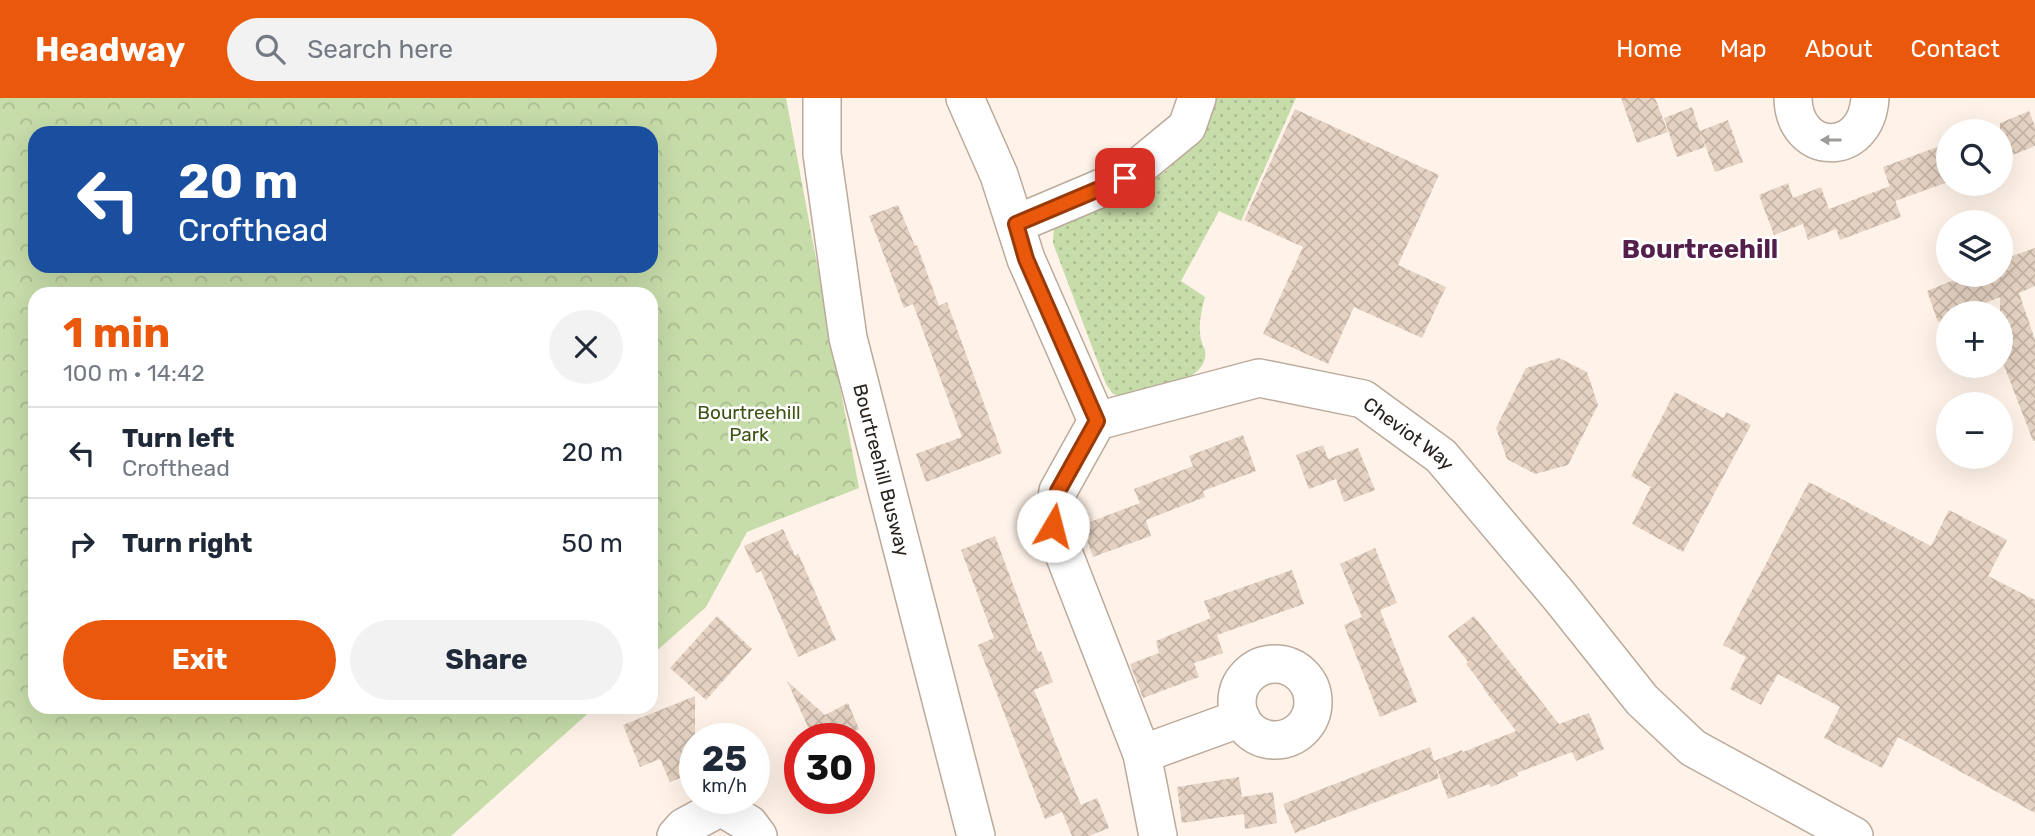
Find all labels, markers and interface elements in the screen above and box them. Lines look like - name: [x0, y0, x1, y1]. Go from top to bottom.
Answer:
- search box: [227, 18, 717, 81]
- text: Headway: [35, 30, 185, 69]
- icon: search: [251, 30, 289, 68]
- text: Search here: [307, 34, 453, 65]
- text: Home: [1616, 35, 1682, 63]
- text: Map: [1720, 35, 1767, 63]
- text: About: [1805, 35, 1873, 63]
- text: Contact: [1911, 35, 2000, 63]
- map controls: [1936, 119, 2013, 469]
- button: search: [1936, 119, 2013, 196]
- one-way arrow: [1820, 134, 1842, 146]
- pin: [1095, 148, 1155, 208]
- text: 20 m: [178, 152, 299, 210]
- icon: left: [63, 154, 154, 245]
- icon: arrive: [1106, 159, 1144, 197]
- button: layers: [1936, 210, 2013, 287]
- text: Crofthead: [178, 211, 328, 249]
- district label: Bourtreehill: [1622, 234, 1778, 265]
- button: +: [1936, 301, 2013, 378]
- text: 1 min: [63, 308, 170, 358]
- button: close: [549, 310, 623, 384]
- text: 100 m · 14:42: [63, 359, 205, 387]
- street label: Bourtreehill Busway: [848, 381, 915, 559]
- street label: Cheviot Way: [1359, 392, 1459, 475]
- button: −: [1936, 392, 2013, 469]
- park label: Bourtreehill Park: [697, 401, 801, 446]
- text: Turn left: [122, 423, 234, 454]
- icon: left: [63, 434, 101, 472]
- text: 20 m: [562, 437, 623, 468]
- text: Crofthead: [122, 454, 230, 482]
- position arrow: [1016, 489, 1090, 563]
- icon: right: [63, 525, 101, 563]
- text: Turn right: [122, 528, 252, 559]
- text: 50 m: [562, 528, 623, 559]
- button: Exit: [63, 620, 336, 700]
- button: Share: [350, 620, 623, 700]
- speed limit sign: 30: [784, 723, 875, 814]
- text: 25: [702, 738, 747, 780]
- text: km/h: [702, 775, 747, 797]

